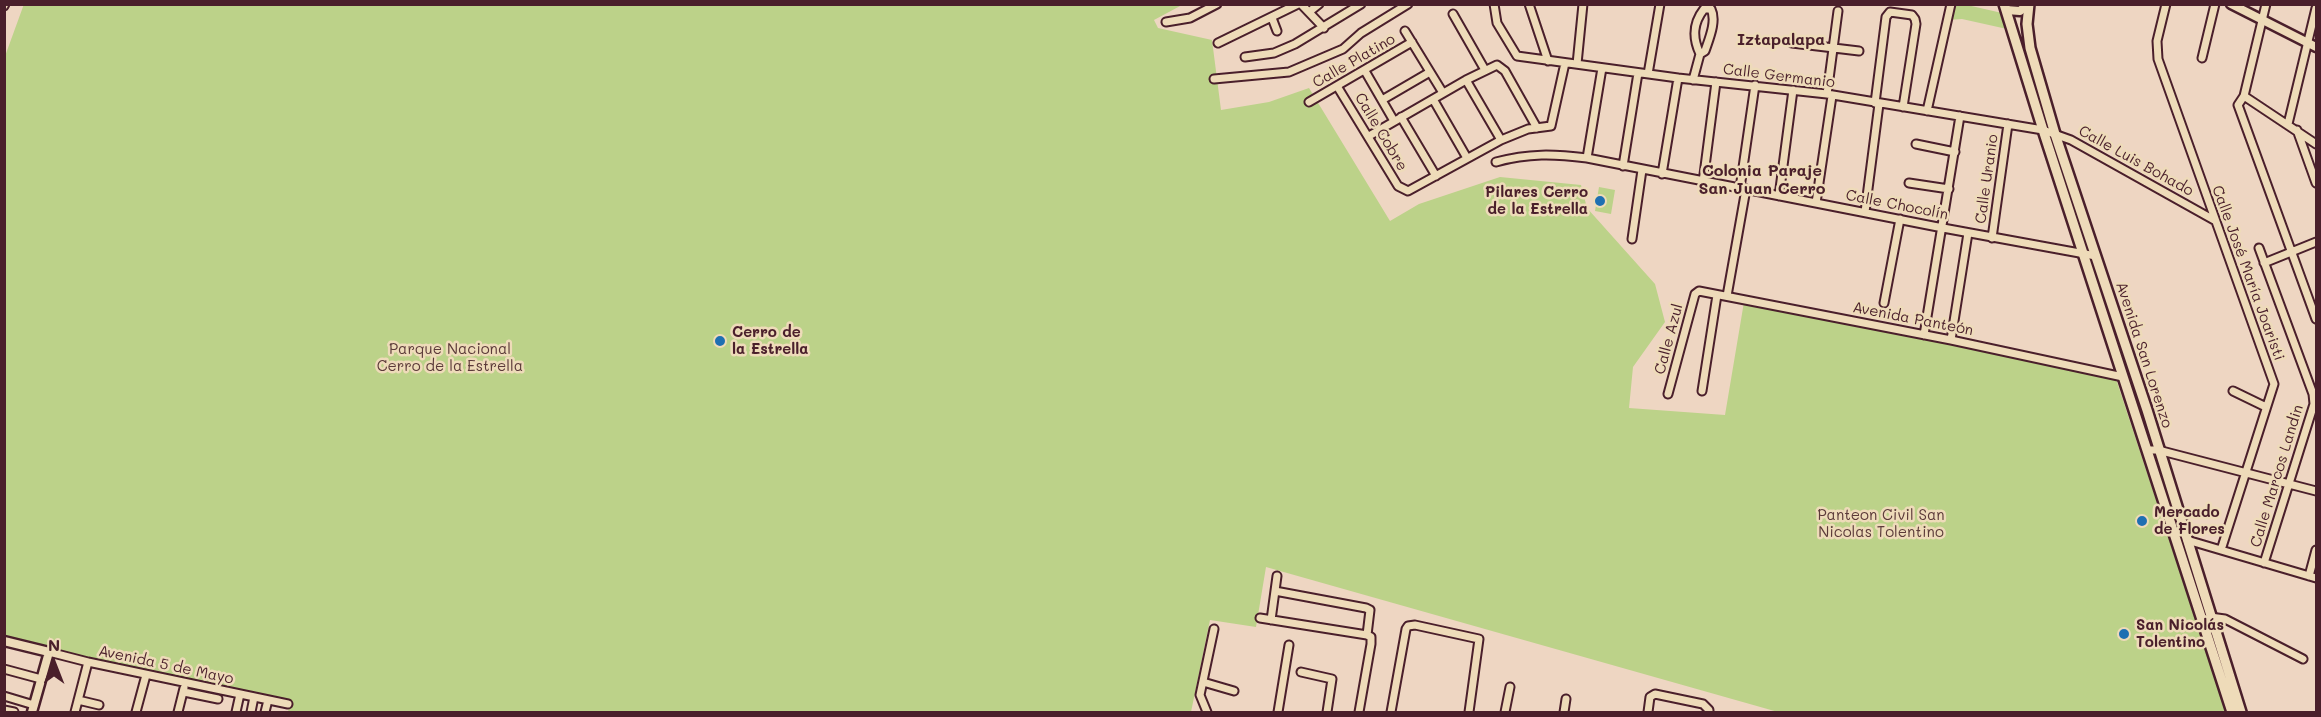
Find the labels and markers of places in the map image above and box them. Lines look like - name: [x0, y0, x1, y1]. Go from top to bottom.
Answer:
- place label: Pilares Cerro de la Estrella: [1485, 183, 1588, 218]
- marker: Pilares Cerro de la Estrella: [1593, 194, 1607, 208]
- place label: Cerro de la Estrella: [732, 323, 809, 358]
- marker: Cerro de la Estrella: [713, 334, 727, 348]
- place label: Mercado de Flores: [2154, 503, 2225, 538]
- marker: Mercado de Flores: [2135, 514, 2149, 528]
- place label: San Nicolás Tolentino: [2136, 616, 2224, 651]
- marker: San Nicolás Tolentino: [2117, 627, 2131, 641]

